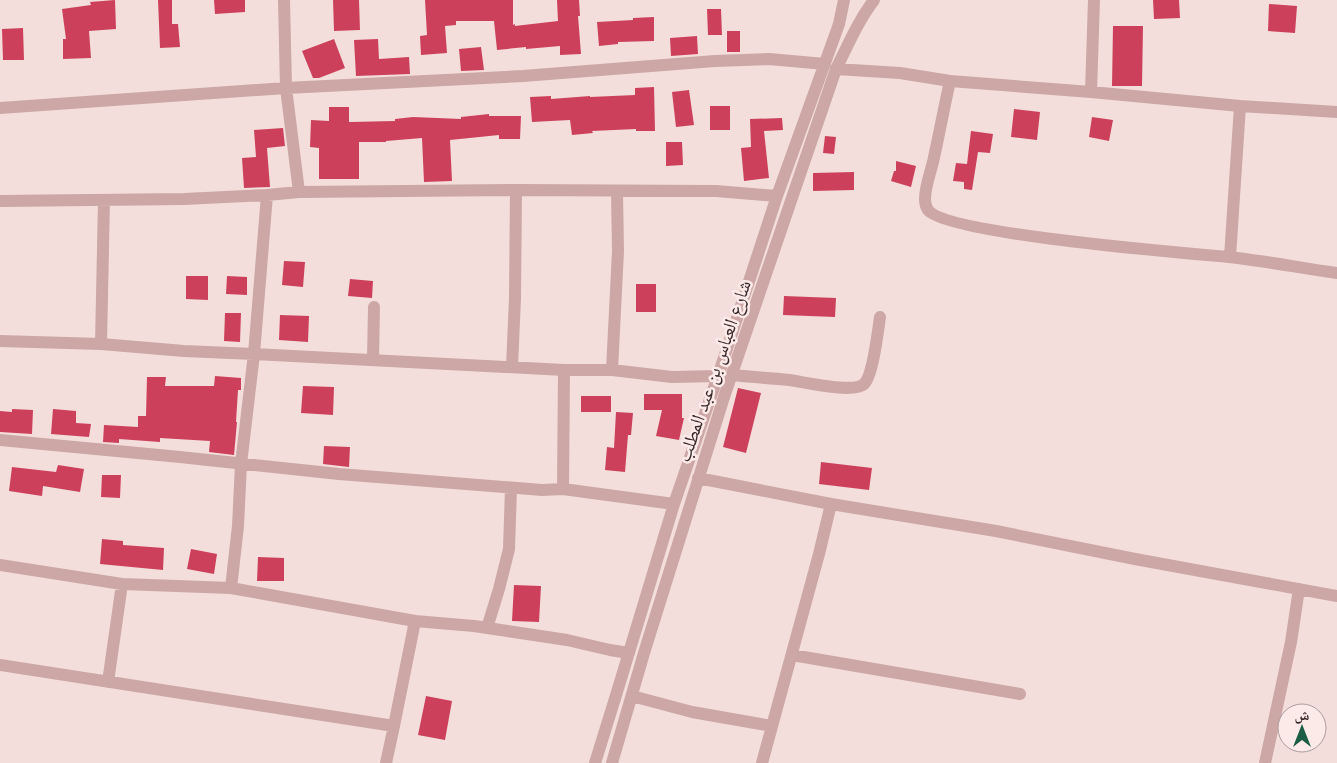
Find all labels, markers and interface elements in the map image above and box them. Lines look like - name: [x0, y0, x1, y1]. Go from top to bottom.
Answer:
- street label: شارع العباس بن عبد المطلب: [671, 277, 757, 465]
- north arrow: [1277, 703, 1327, 753]
- text: ش: [1295, 706, 1310, 724]

